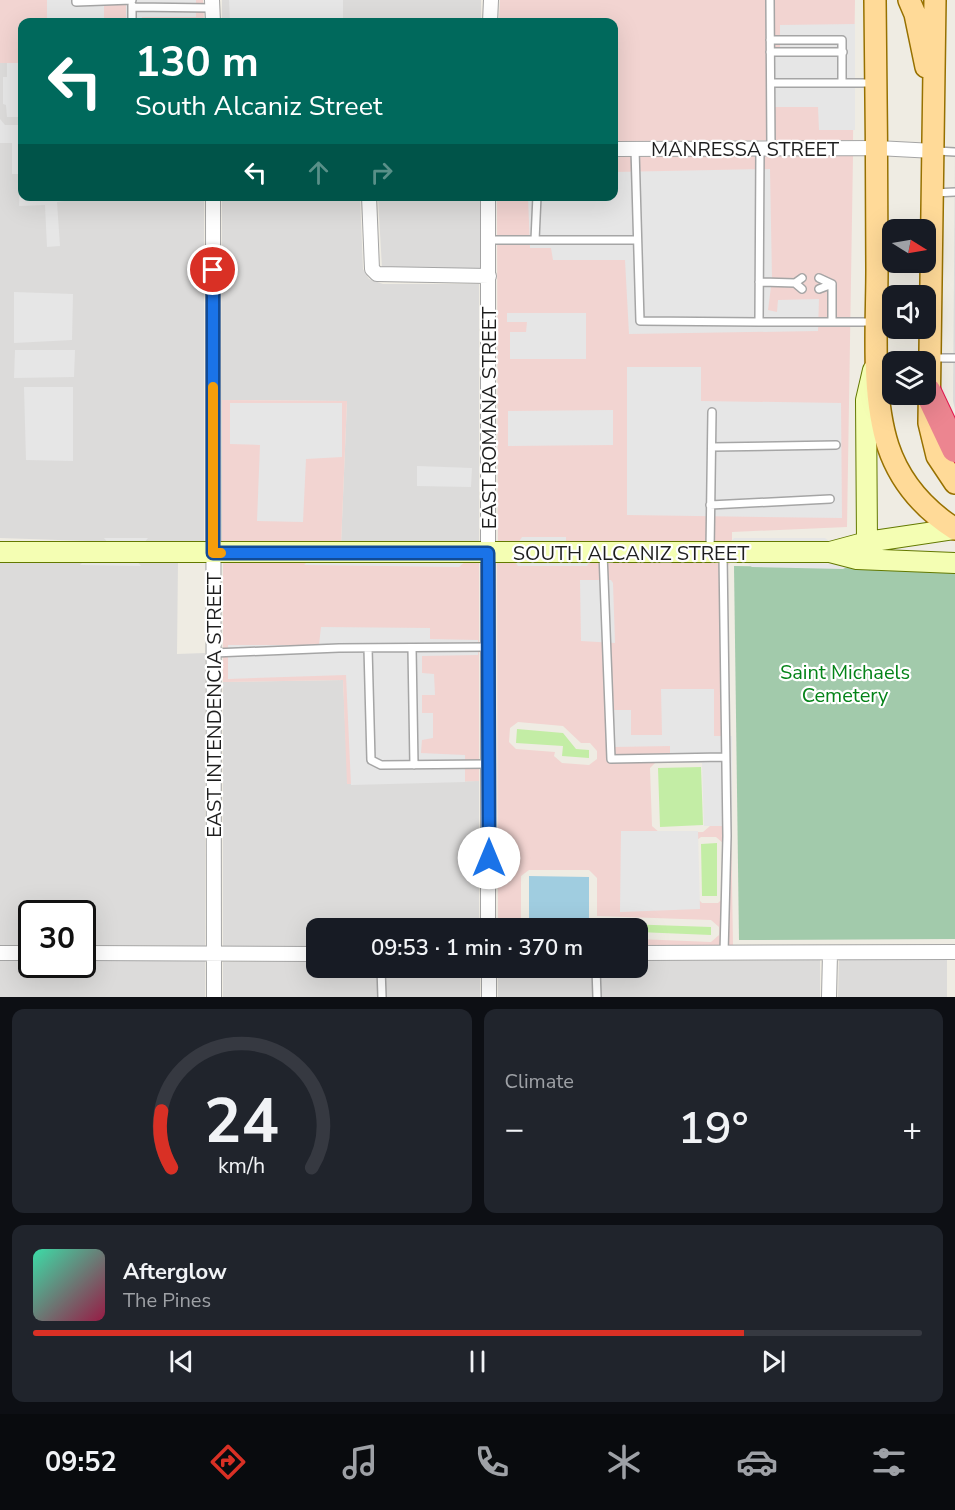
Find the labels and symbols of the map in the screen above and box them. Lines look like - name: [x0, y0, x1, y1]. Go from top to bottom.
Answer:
- street label: MANRESSA STREET: [651, 136, 839, 163]
- north arrow: [882, 219, 936, 273]
- pin: [187, 244, 238, 295]
- street label: EAST ROMANA STREET: [476, 307, 503, 529]
- street label: SOUTH ALCANIZ STREET: [513, 540, 749, 567]
- street label: EAST INTENDENCIA STREET: [201, 572, 228, 838]
- park label: Saint Michaels Cemetery: [780, 659, 910, 709]
- position arrow: [457, 826, 521, 890]
- speed limit sign: 30: [18, 900, 96, 978]

